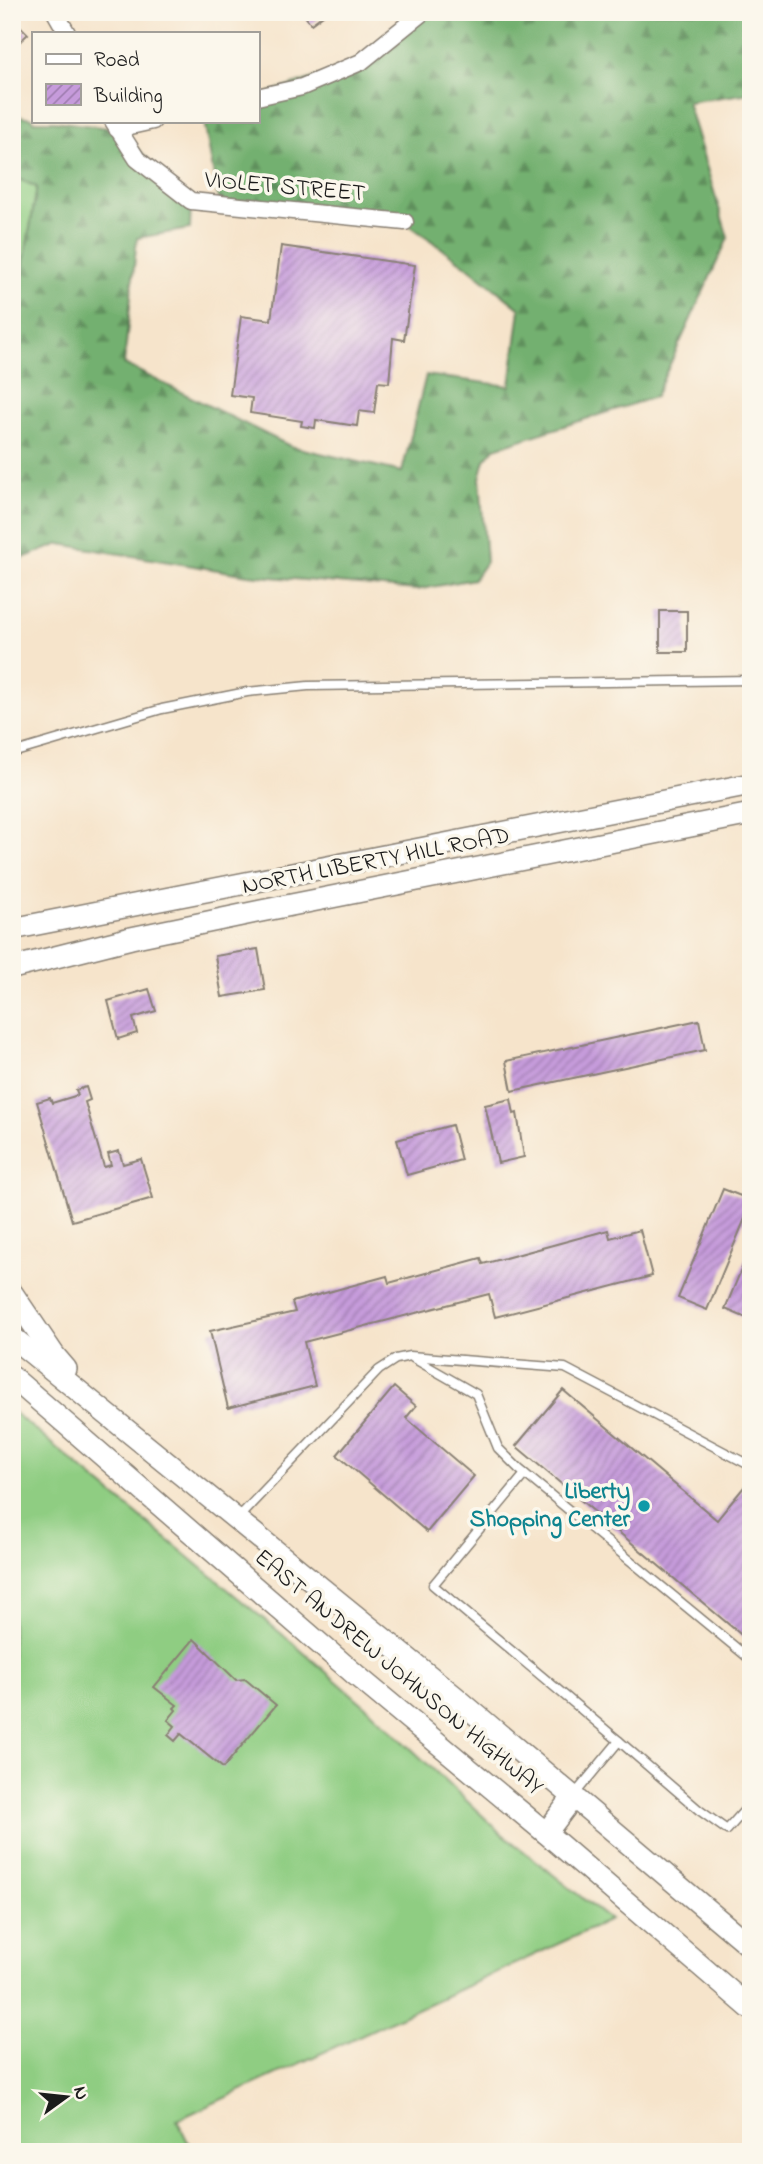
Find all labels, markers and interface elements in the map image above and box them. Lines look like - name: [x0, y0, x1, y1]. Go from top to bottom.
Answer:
- legend: [32, 32, 259, 122]
- text: Road: [94, 46, 140, 76]
- text: Building: [93, 82, 163, 114]
- street label: VIOLET STREET: [202, 163, 367, 212]
- street label: NORTH LIBERTY HILL ROAD: [239, 819, 513, 905]
- place label: Liberty Shopping Center: [470, 1475, 631, 1539]
- marker: Liberty Shopping Center: [636, 1498, 652, 1514]
- street label: EAST ANDREW JOHNSON HIGHWAY: [246, 1541, 550, 1805]
- north arrow: [32, 2062, 102, 2132]
- text: N: [65, 2084, 95, 2103]

